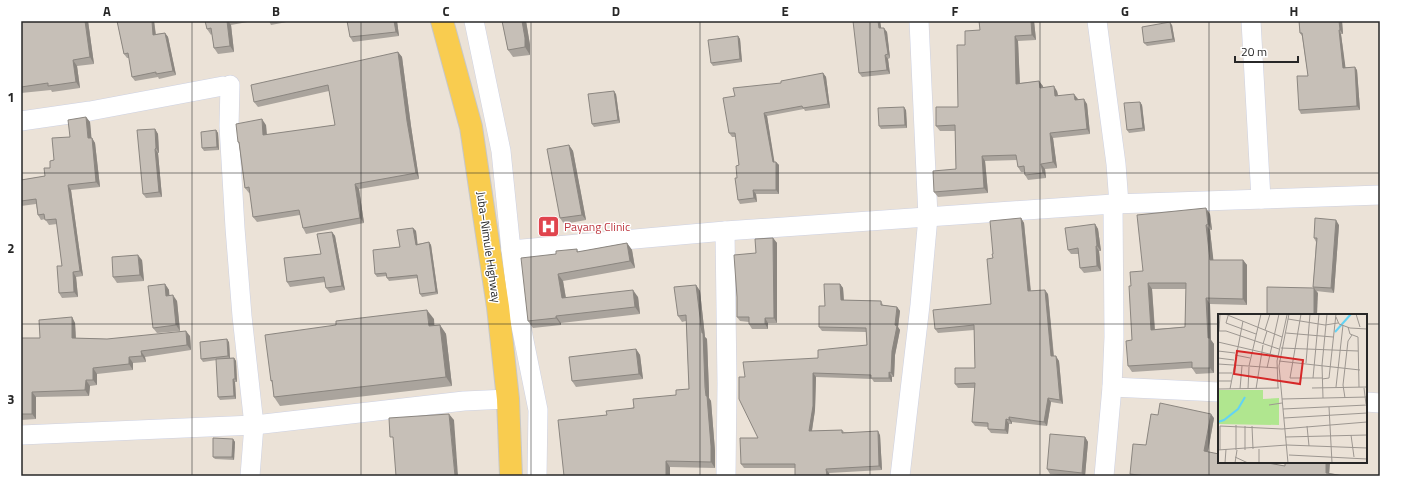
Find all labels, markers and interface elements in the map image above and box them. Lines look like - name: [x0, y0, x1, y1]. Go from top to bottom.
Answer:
- text: A: [103, 1, 111, 21]
- text: B: [272, 1, 280, 21]
- text: C: [442, 1, 450, 21]
- text: D: [612, 1, 620, 21]
- text: E: [781, 1, 789, 21]
- text: F: [952, 1, 959, 21]
- text: G: [1121, 1, 1129, 21]
- text: H: [1290, 1, 1298, 21]
- scale bar: [1235, 38, 1298, 64]
- text: 20 m: [1241, 42, 1267, 61]
- text: 1: [7, 87, 15, 107]
- street label: Juba–Nimule Highway: [472, 190, 506, 304]
- hospital icon: Payang Clinic: [536, 213, 562, 239]
- place label: Payang Clinic: [564, 217, 630, 236]
- text: 2: [7, 238, 15, 258]
- inset map: [1218, 314, 1367, 463]
- text: 3: [7, 389, 15, 409]

